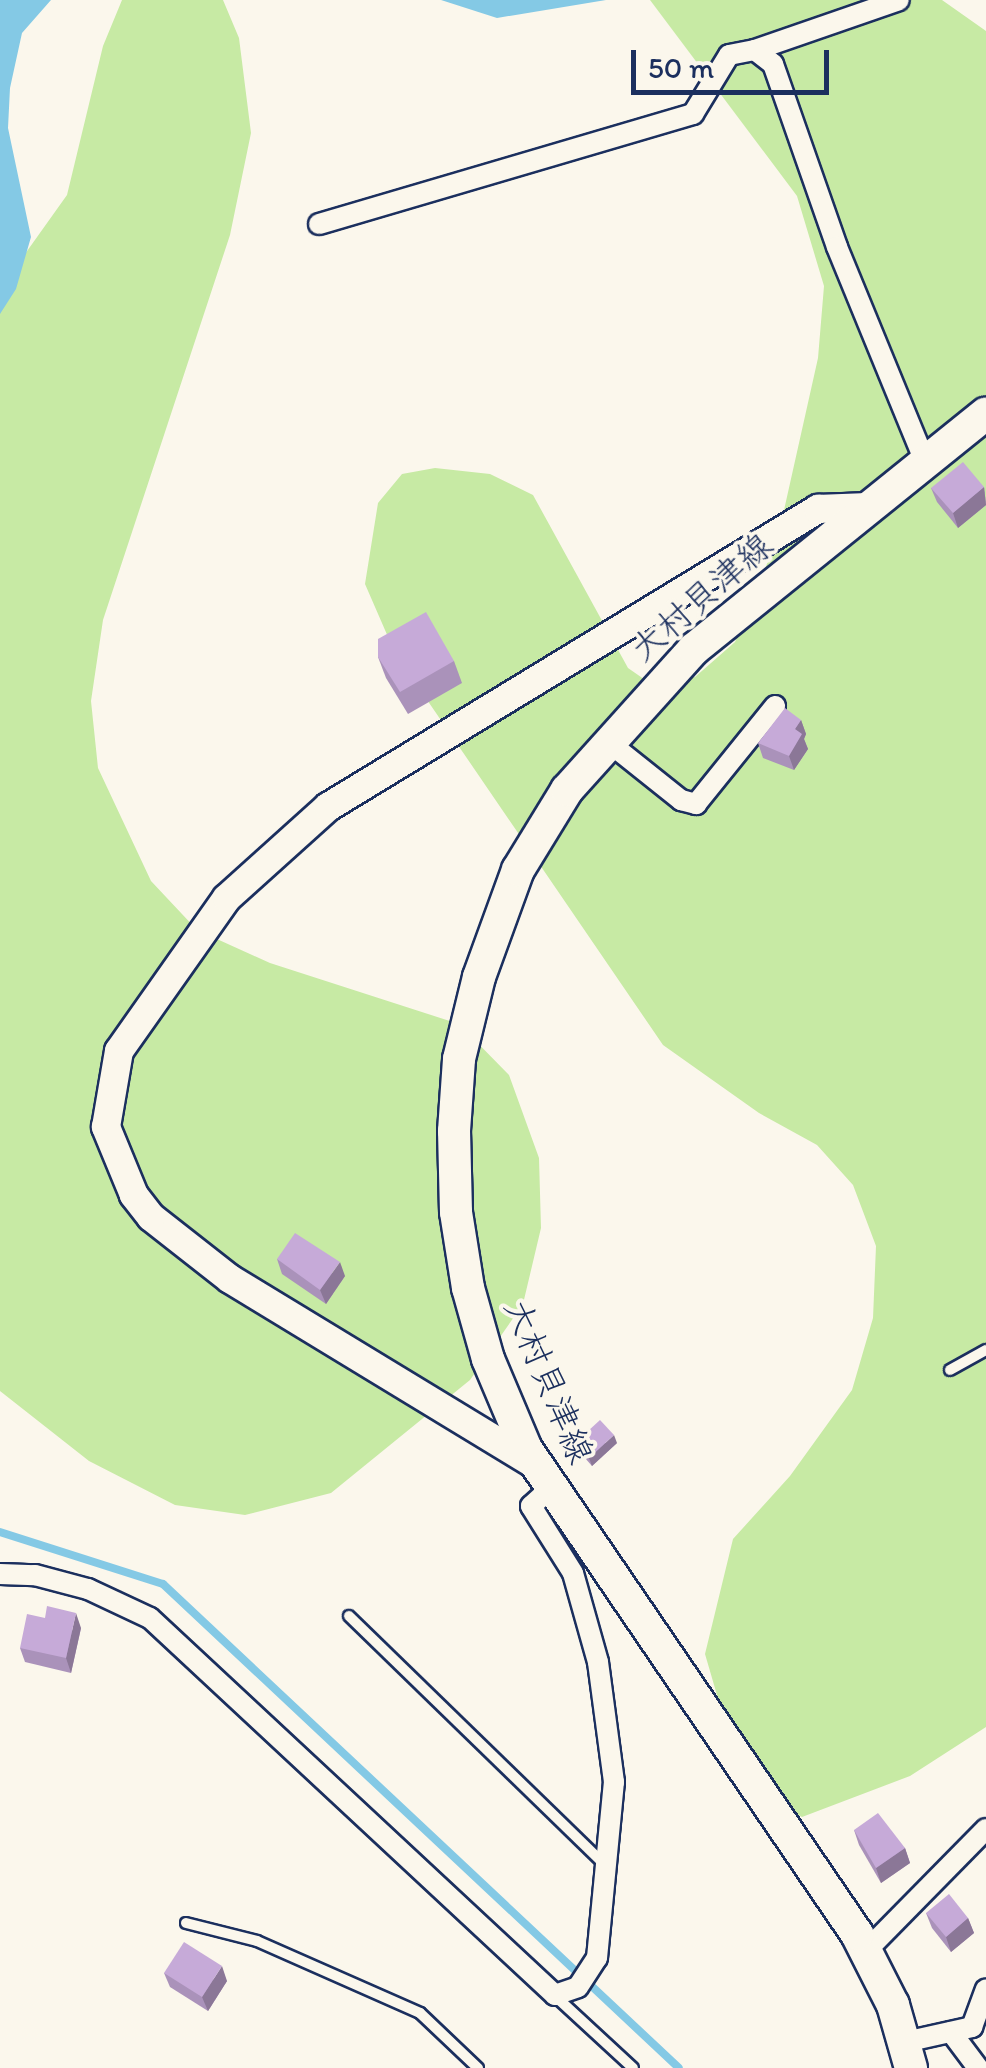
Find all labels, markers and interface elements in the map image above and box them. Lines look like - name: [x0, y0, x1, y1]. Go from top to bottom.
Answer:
- scale bar: [636, 30, 834, 92]
- text: 50 m: [648, 49, 714, 86]
- street label: 大村貝津線: [621, 524, 781, 670]
- street label: 大村貝津線: [495, 1292, 603, 1470]

